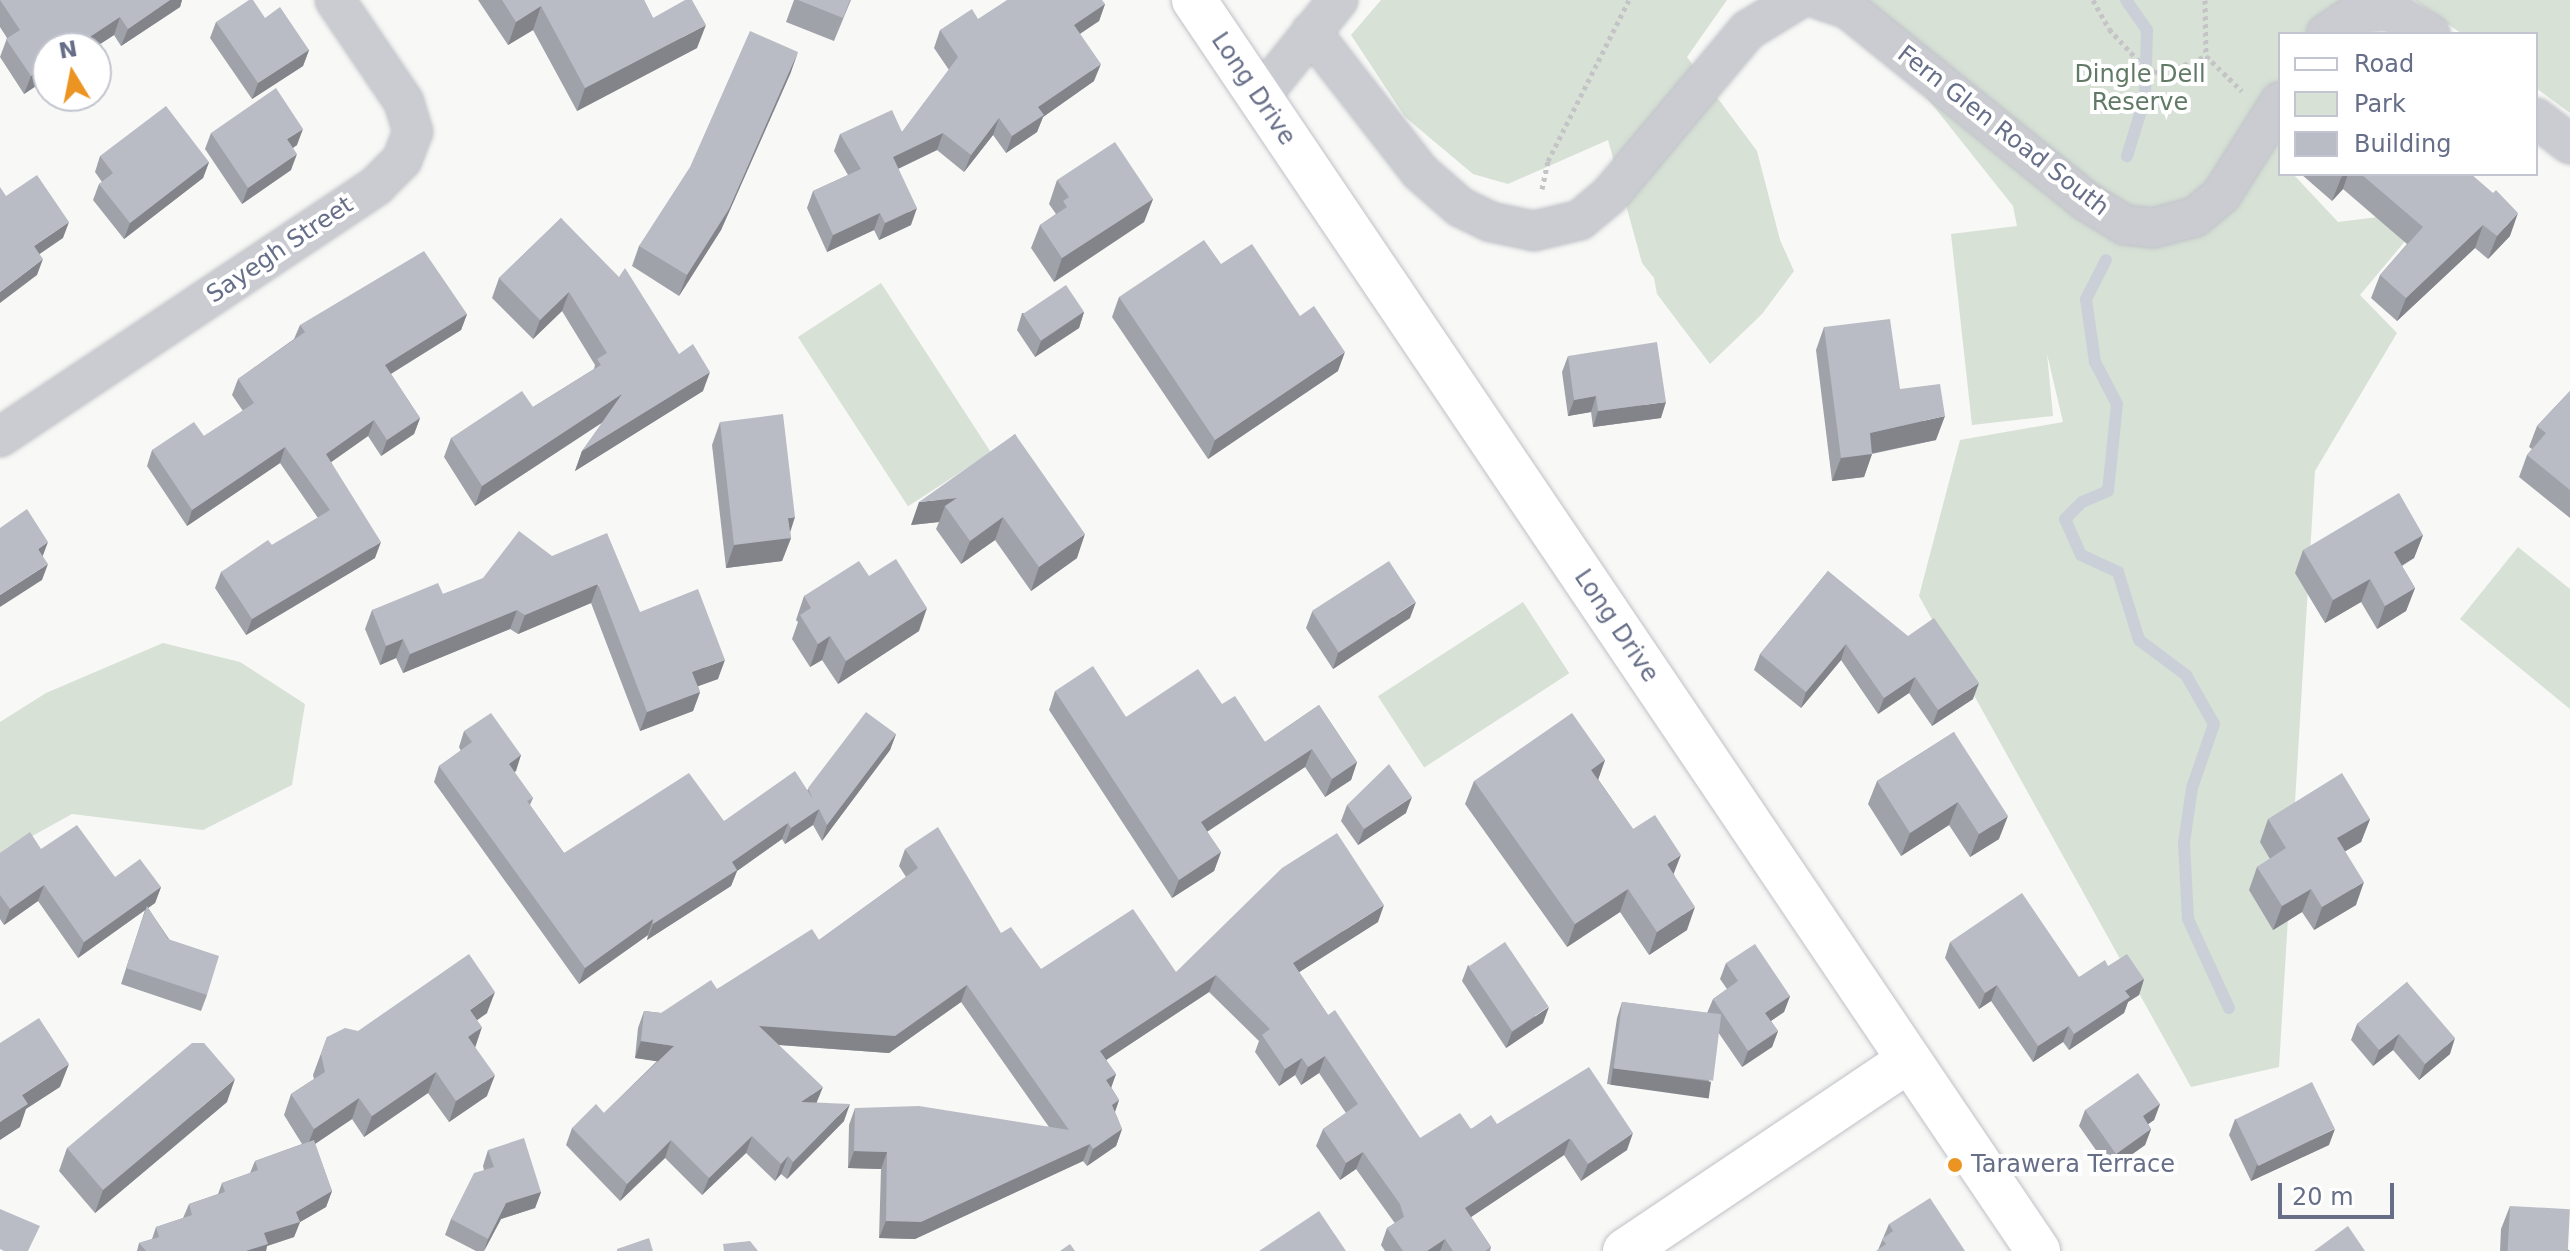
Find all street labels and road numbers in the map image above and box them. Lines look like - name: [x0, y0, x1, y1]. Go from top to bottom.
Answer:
- street label: Long Drive: [1205, 27, 1301, 151]
- street label: Fern Glen Road South: [1892, 40, 2114, 222]
- street label: Sayegh Street: [202, 191, 358, 309]
- street label: Long Drive: [1568, 564, 1664, 688]

